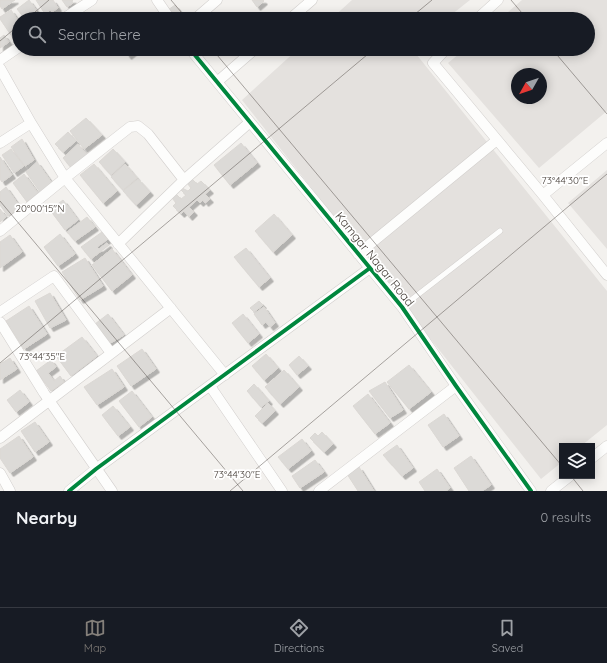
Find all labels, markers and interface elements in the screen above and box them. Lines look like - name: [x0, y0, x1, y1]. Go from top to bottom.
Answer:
- search box: [12, 12, 595, 56]
- icon: search: [26, 23, 48, 45]
- text: Search here: [58, 25, 141, 44]
- north arrow: [511, 68, 547, 104]
- text: 73°44'30"E: [542, 174, 589, 187]
- text: 20°00'15"N: [16, 202, 64, 215]
- street label: Kamgar Nagar Road: [332, 209, 418, 309]
- text: 73°44'35"E: [19, 350, 65, 363]
- map controls: [559, 443, 595, 479]
- button: layers: [559, 443, 595, 479]
- text: 73°44'30"E: [214, 468, 261, 481]
- text: Nearby: [16, 507, 77, 528]
- text: 0 results: [540, 509, 591, 525]
- tab: Map: [84, 617, 106, 655]
- tab: Directions: [274, 617, 324, 655]
- tab: Saved: [492, 617, 523, 655]

